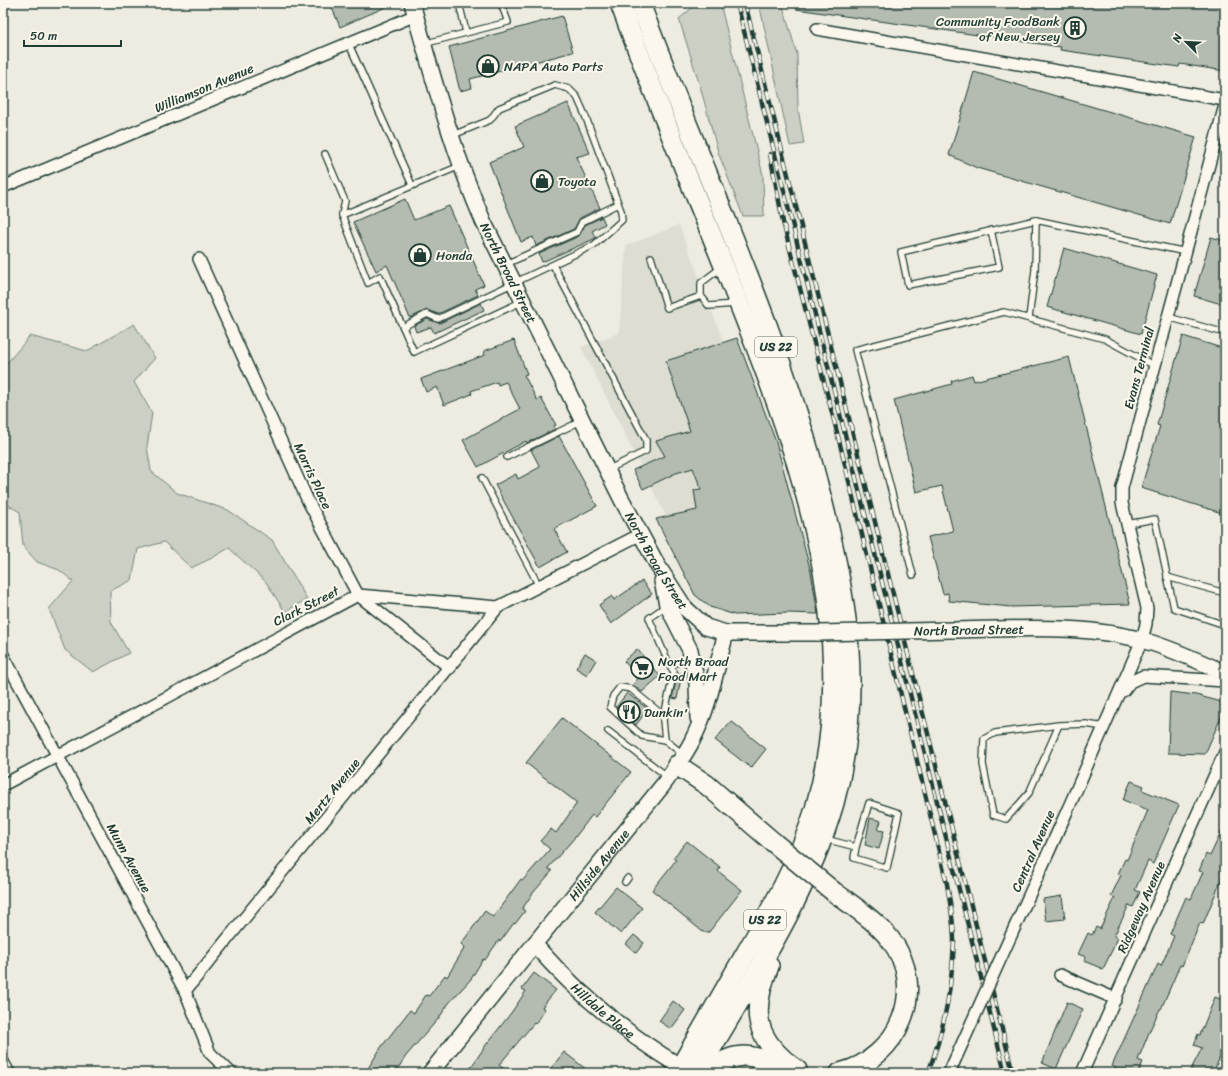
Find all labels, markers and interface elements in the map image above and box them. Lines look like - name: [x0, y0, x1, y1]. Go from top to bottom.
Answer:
- place label: Community FoodBank of New Jersey: [936, 10, 1060, 48]
- building icon: Community FoodBank of New Jersey: [1062, 15, 1088, 41]
- scale bar: [24, 22, 121, 48]
- north arrow: [1166, 22, 1206, 62]
- text: 50 m: [30, 25, 57, 47]
- text: N: [1167, 30, 1188, 46]
- shop icon: NAPA Auto Parts: [475, 53, 501, 79]
- place label: NAPA Auto Parts: [504, 55, 604, 78]
- street label: Williamson Avenue: [151, 57, 258, 119]
- shop icon: Toyota: [529, 168, 555, 194]
- place label: Toyota: [558, 170, 597, 193]
- street label: North Broad Street: [474, 218, 544, 327]
- shop icon: Honda: [407, 242, 433, 268]
- place label: Honda: [436, 244, 473, 267]
- street label: Evans Terminal: [1117, 324, 1161, 412]
- road number: US 22: [755, 337, 797, 357]
- street label: Morris Place: [287, 439, 339, 514]
- street label: North Broad Street: [619, 507, 695, 614]
- street label: Clark Street: [269, 579, 344, 633]
- street label: North Broad Street: [914, 618, 1024, 642]
- place label: North Broad Food Mart: [658, 650, 730, 688]
- supermarket icon: North Broad Food Mart: [629, 655, 655, 681]
- restaurant icon: Dunkin': [616, 699, 642, 725]
- place label: Dunkin': [644, 701, 688, 724]
- street label: Mertz Avenue: [298, 753, 366, 829]
- street label: Central Avenue: [1005, 806, 1062, 896]
- street label: Munn Avenue: [100, 819, 158, 897]
- street label: Hillside Avenue: [562, 823, 635, 906]
- street label: Ridgeway Avenue: [1110, 857, 1172, 957]
- road number: US 22: [744, 910, 786, 930]
- street label: Hilldale Place: [565, 977, 641, 1045]

